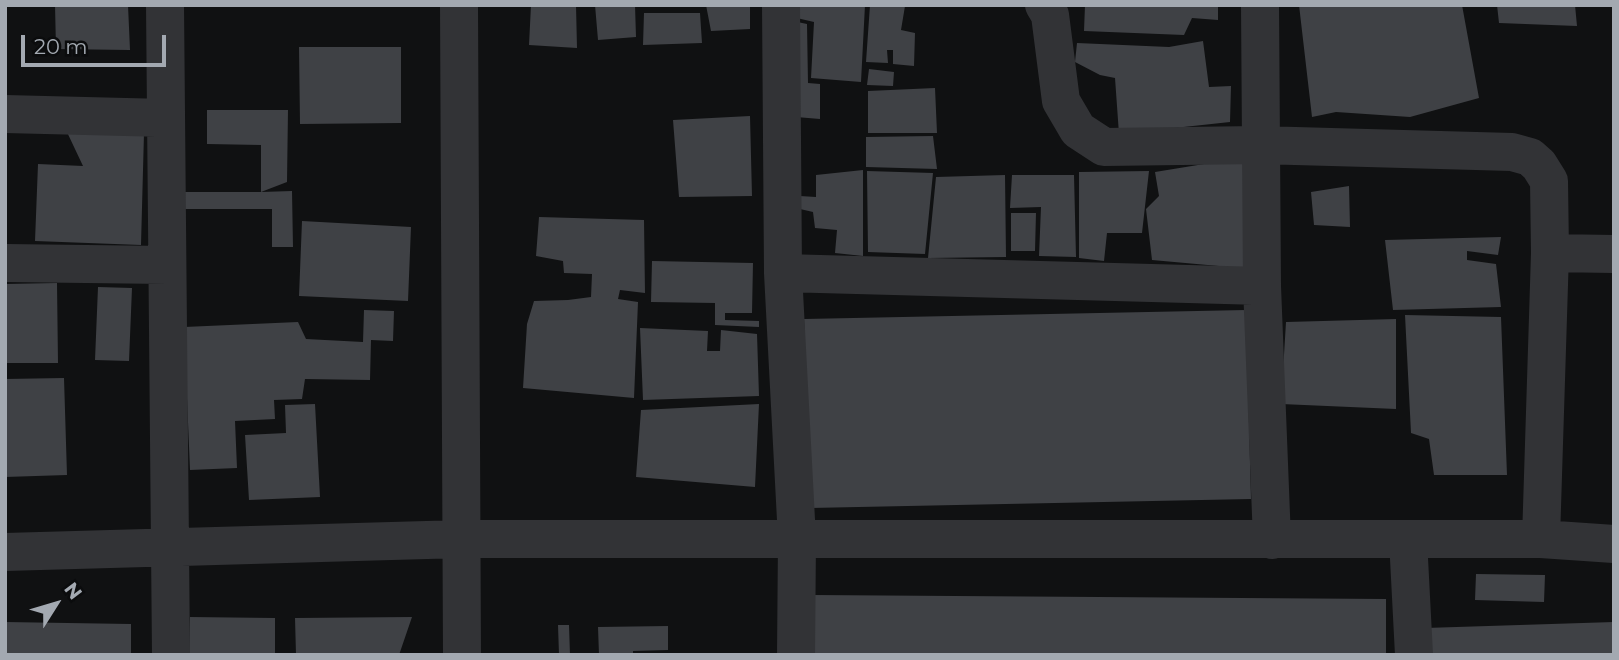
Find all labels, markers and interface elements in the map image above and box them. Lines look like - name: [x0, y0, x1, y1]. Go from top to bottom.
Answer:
- scale bar: [24, 21, 170, 65]
- text: 20 m: [34, 34, 88, 59]
- north arrow: [21, 569, 91, 639]
- text: N: [59, 578, 87, 604]

